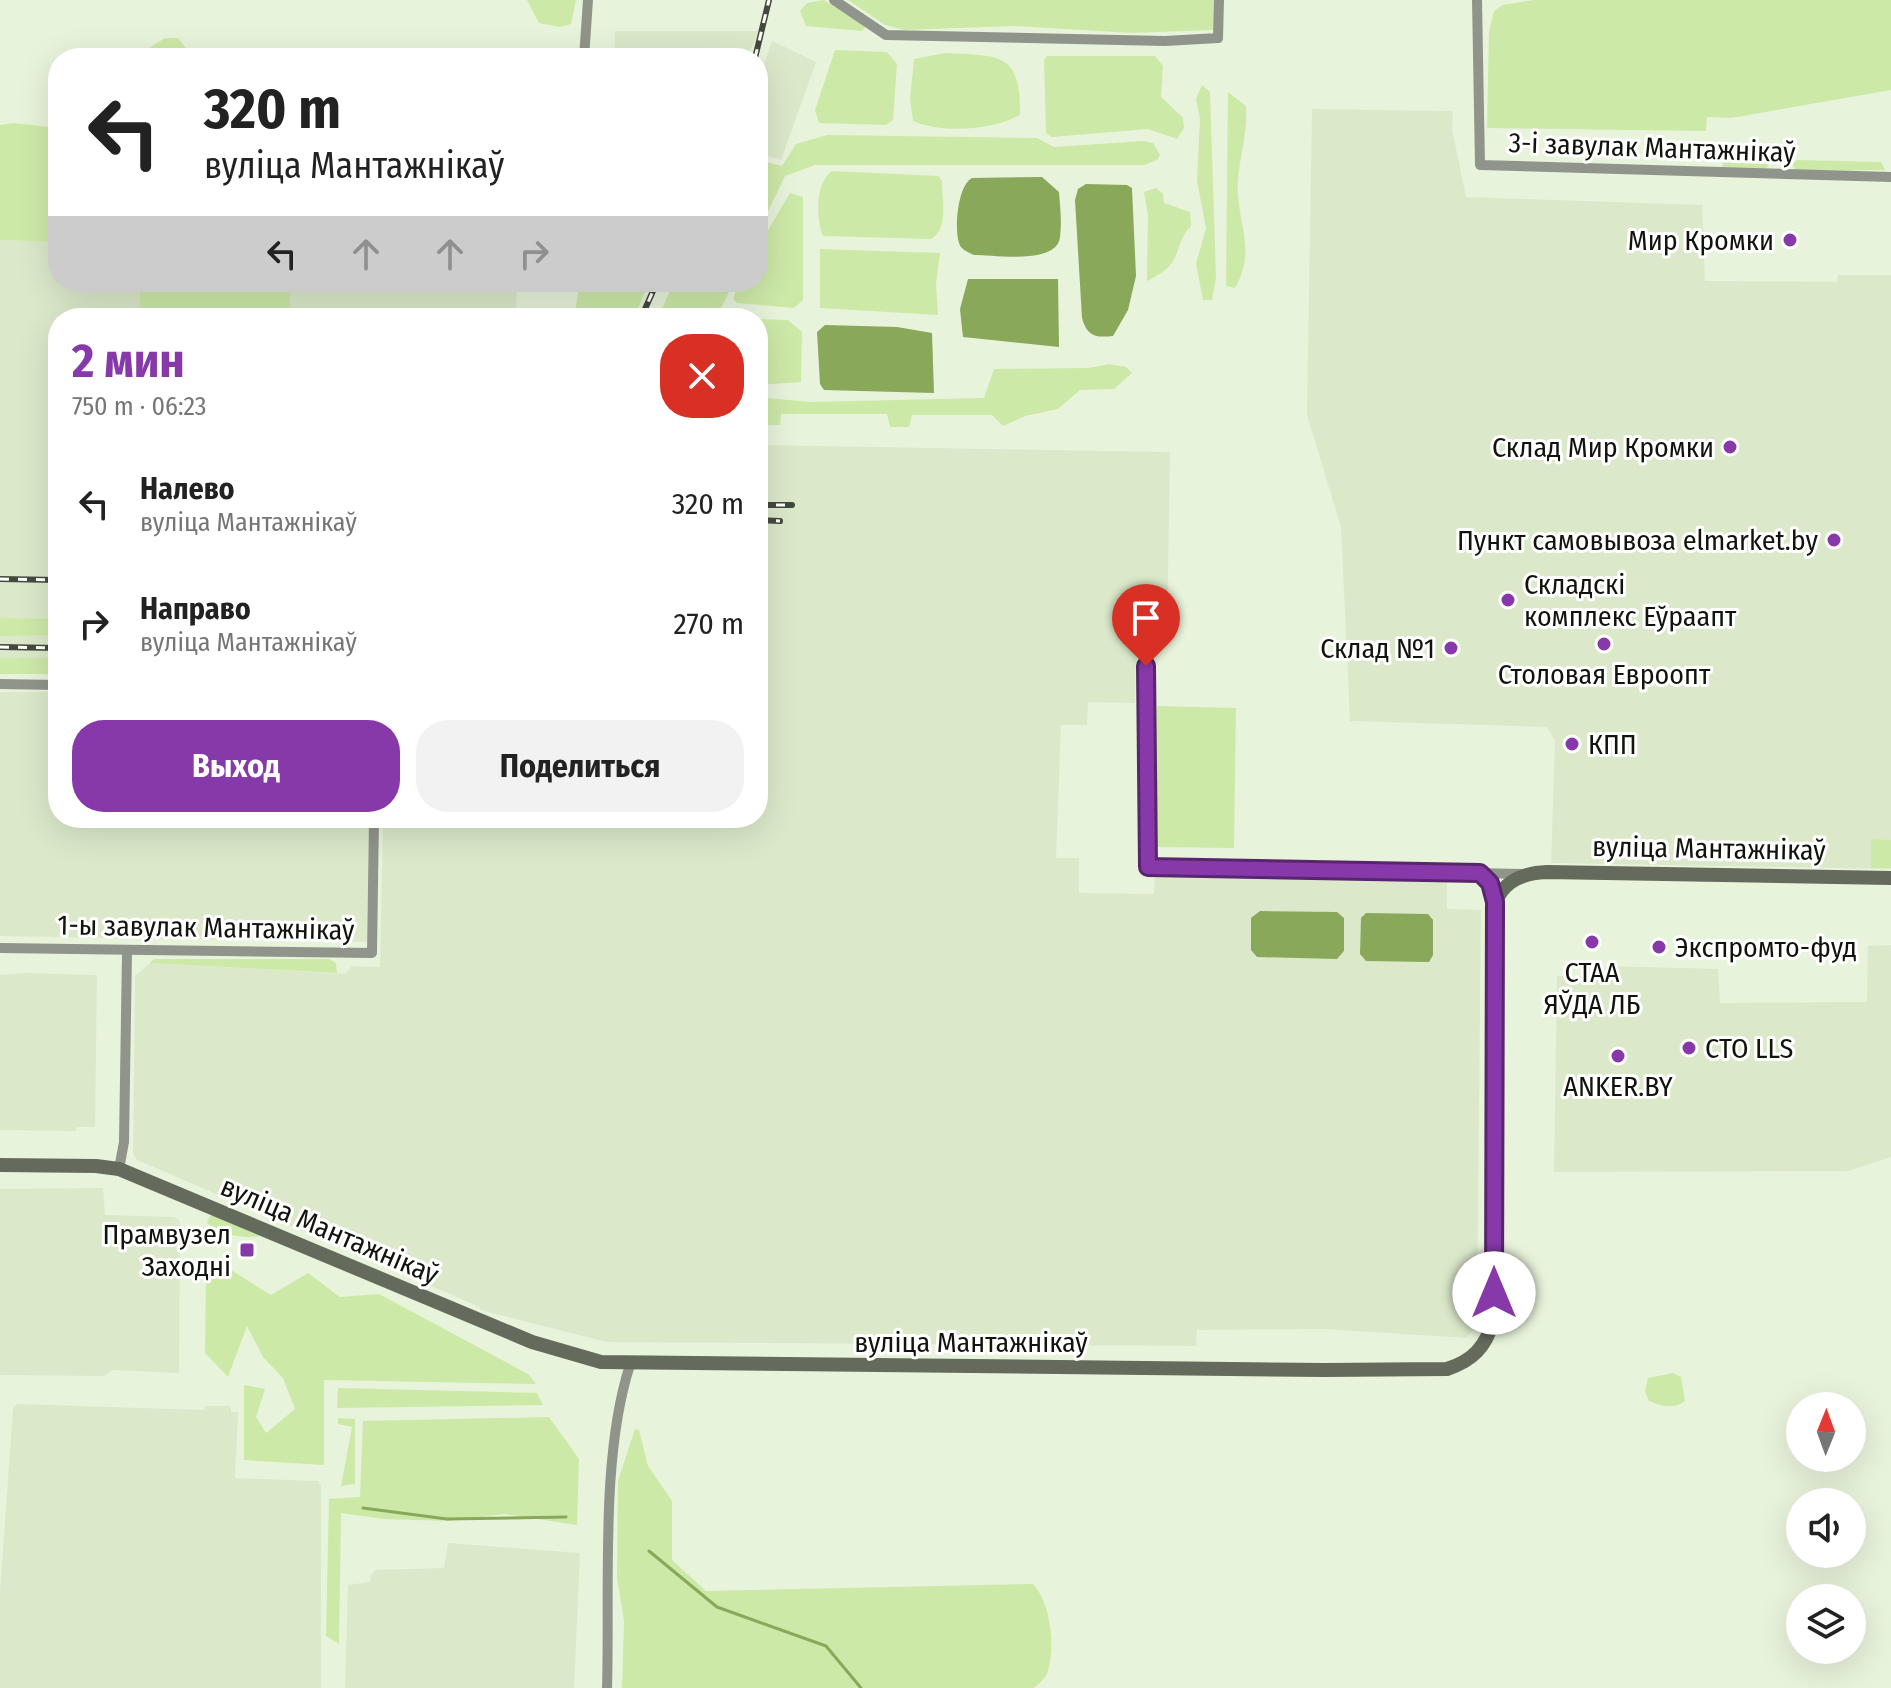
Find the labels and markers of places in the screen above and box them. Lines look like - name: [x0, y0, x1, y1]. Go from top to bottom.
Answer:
- place label: Мир Кромки: [1628, 224, 1774, 257]
- marker: Мир Кромки: [1781, 231, 1799, 249]
- place label: Склад Мир Кромки: [1492, 431, 1714, 464]
- marker: Склад Мир Кромки: [1721, 438, 1739, 456]
- place label: Пункт самовывоза elmarket.by: [1457, 524, 1819, 557]
- marker: Пункт самовывоза elmarket.by: [1825, 531, 1843, 549]
- place label: Складскі комплекс Еўраапт: [1524, 568, 1737, 633]
- pin: [1112, 584, 1180, 666]
- marker: Складскі комплекс Еўраапт: [1499, 591, 1517, 609]
- place label: Склад №1: [1320, 632, 1435, 665]
- marker: Столовая Евроопт: [1595, 635, 1613, 653]
- marker: Склад №1: [1442, 639, 1460, 657]
- place label: Столовая Евроопт: [1498, 658, 1711, 691]
- place label: КПП: [1588, 728, 1637, 761]
- marker: КПП: [1563, 735, 1581, 753]
- place label: Экспромто-фуд: [1675, 931, 1857, 964]
- marker: СТАА ЯЎДА ЛБ: [1583, 933, 1601, 951]
- marker: Экспромто-фуд: [1650, 938, 1668, 956]
- place label: СТАА ЯЎДА ЛБ: [1543, 956, 1641, 1021]
- place label: СТО LLS: [1705, 1032, 1793, 1065]
- marker: СТО LLS: [1680, 1039, 1698, 1057]
- marker: ANKER.BY: [1609, 1047, 1627, 1065]
- place label: ANKER.BY: [1563, 1070, 1673, 1103]
- place label: Прамвузел Заходні: [102, 1218, 231, 1283]
- marker: Прамвузел Заходні: [238, 1241, 256, 1259]

